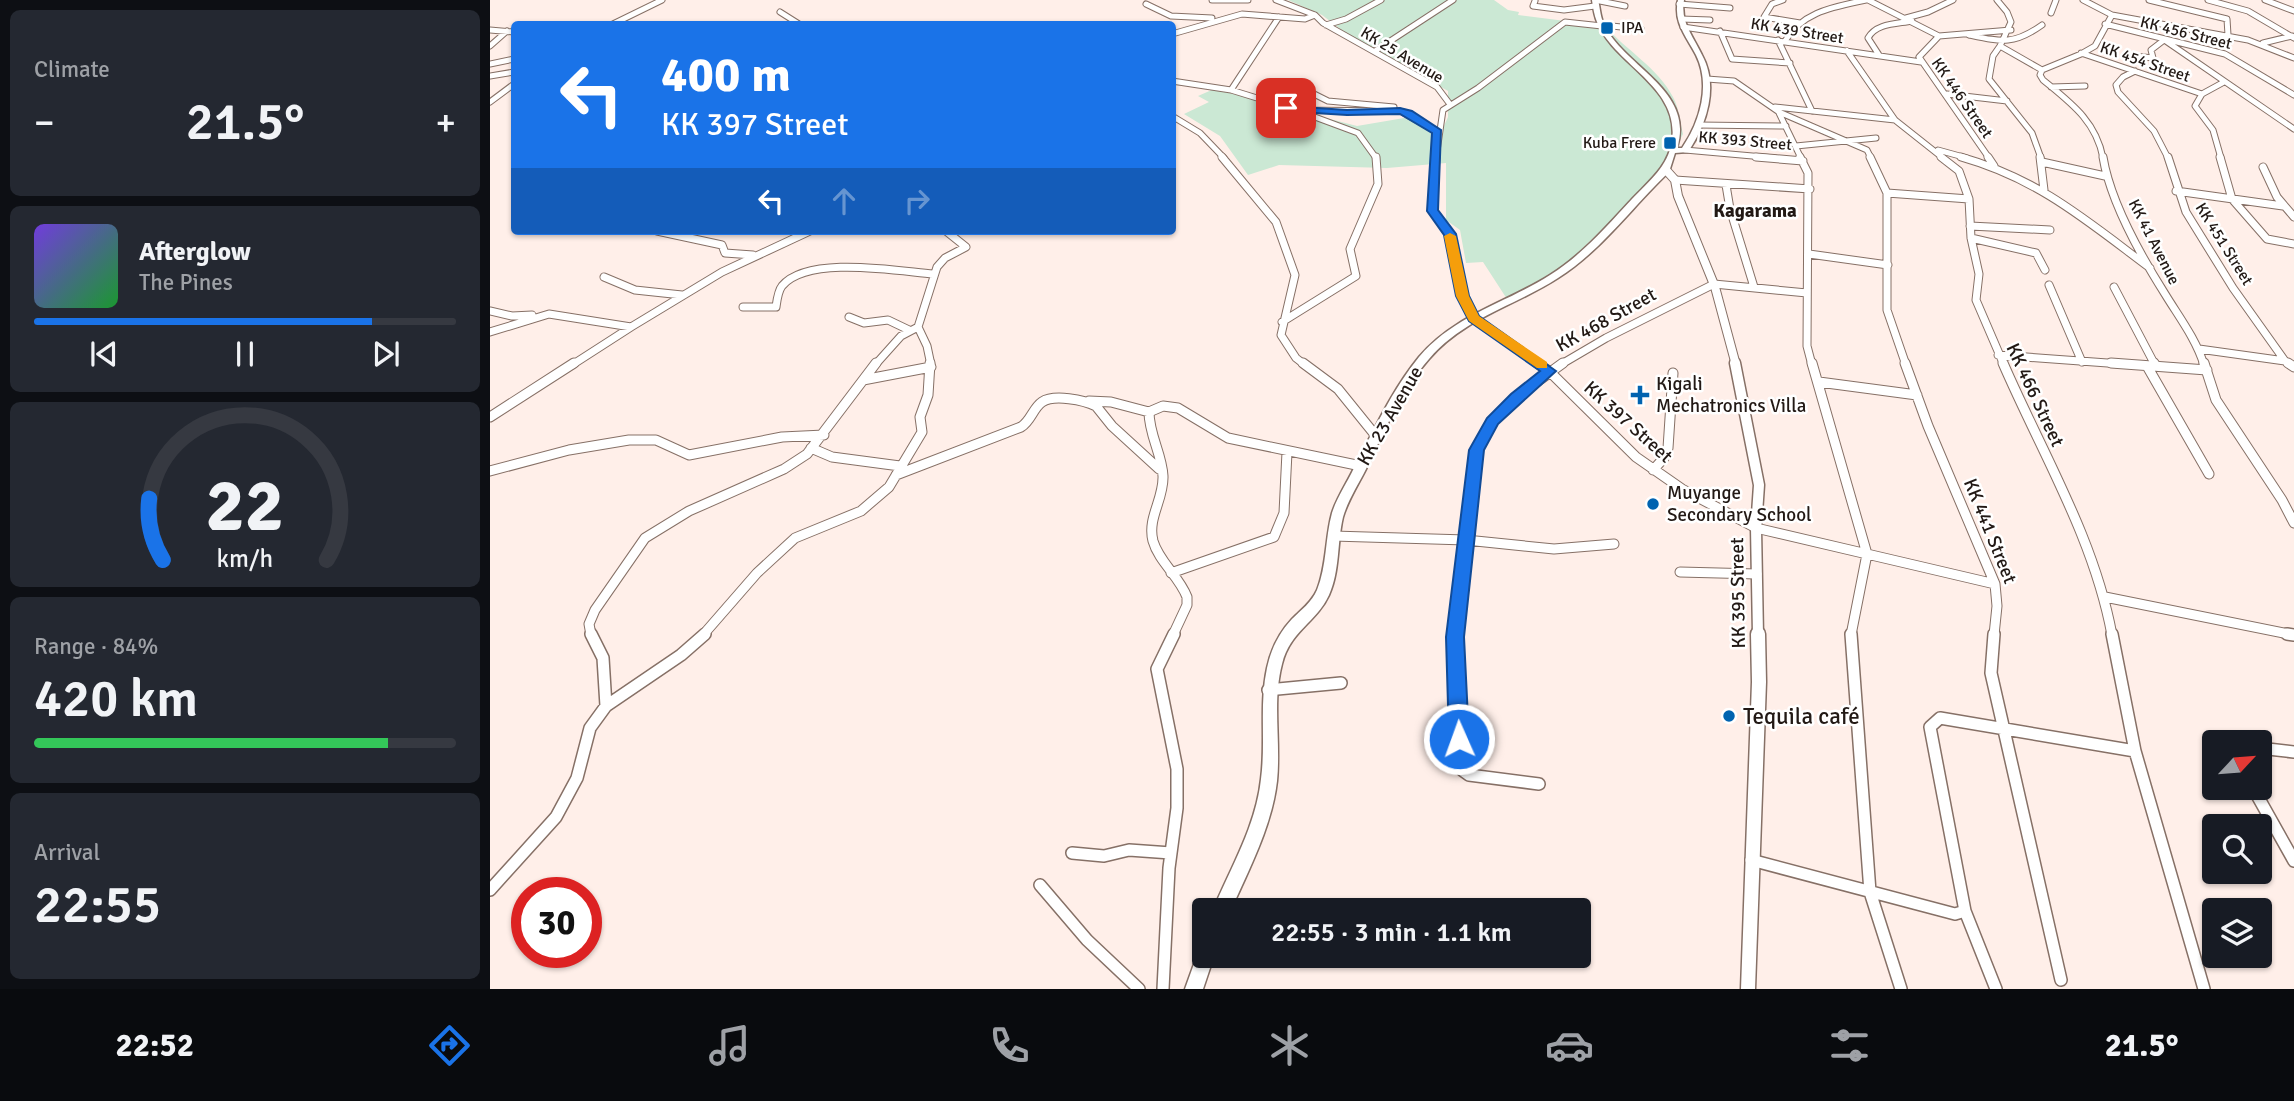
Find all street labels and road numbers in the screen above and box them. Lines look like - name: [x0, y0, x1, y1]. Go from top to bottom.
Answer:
- street label: KK 456 Street: [2138, 12, 2234, 54]
- street label: KK 439 Street: [1749, 14, 1845, 48]
- street label: KK 25 Avenue: [1357, 22, 1447, 88]
- street label: KK 454 Street: [2097, 37, 2193, 87]
- street label: KK 446 Street: [1927, 54, 1997, 142]
- street label: KK 393 Street: [1697, 127, 1793, 155]
- street label: KK 41 Avenue: [2124, 196, 2184, 288]
- street label: KK 451 Street: [2191, 199, 2258, 289]
- street label: KK 468 Street: [1552, 282, 1661, 357]
- street label: KK 466 Street: [2001, 339, 2070, 451]
- street label: KK 23 Avenue: [1352, 362, 1428, 470]
- street label: KK 397 Street: [1579, 376, 1678, 468]
- street label: KK 441 Street: [1958, 475, 2022, 587]
- street label: KK 395 Street: [1725, 537, 1751, 649]

